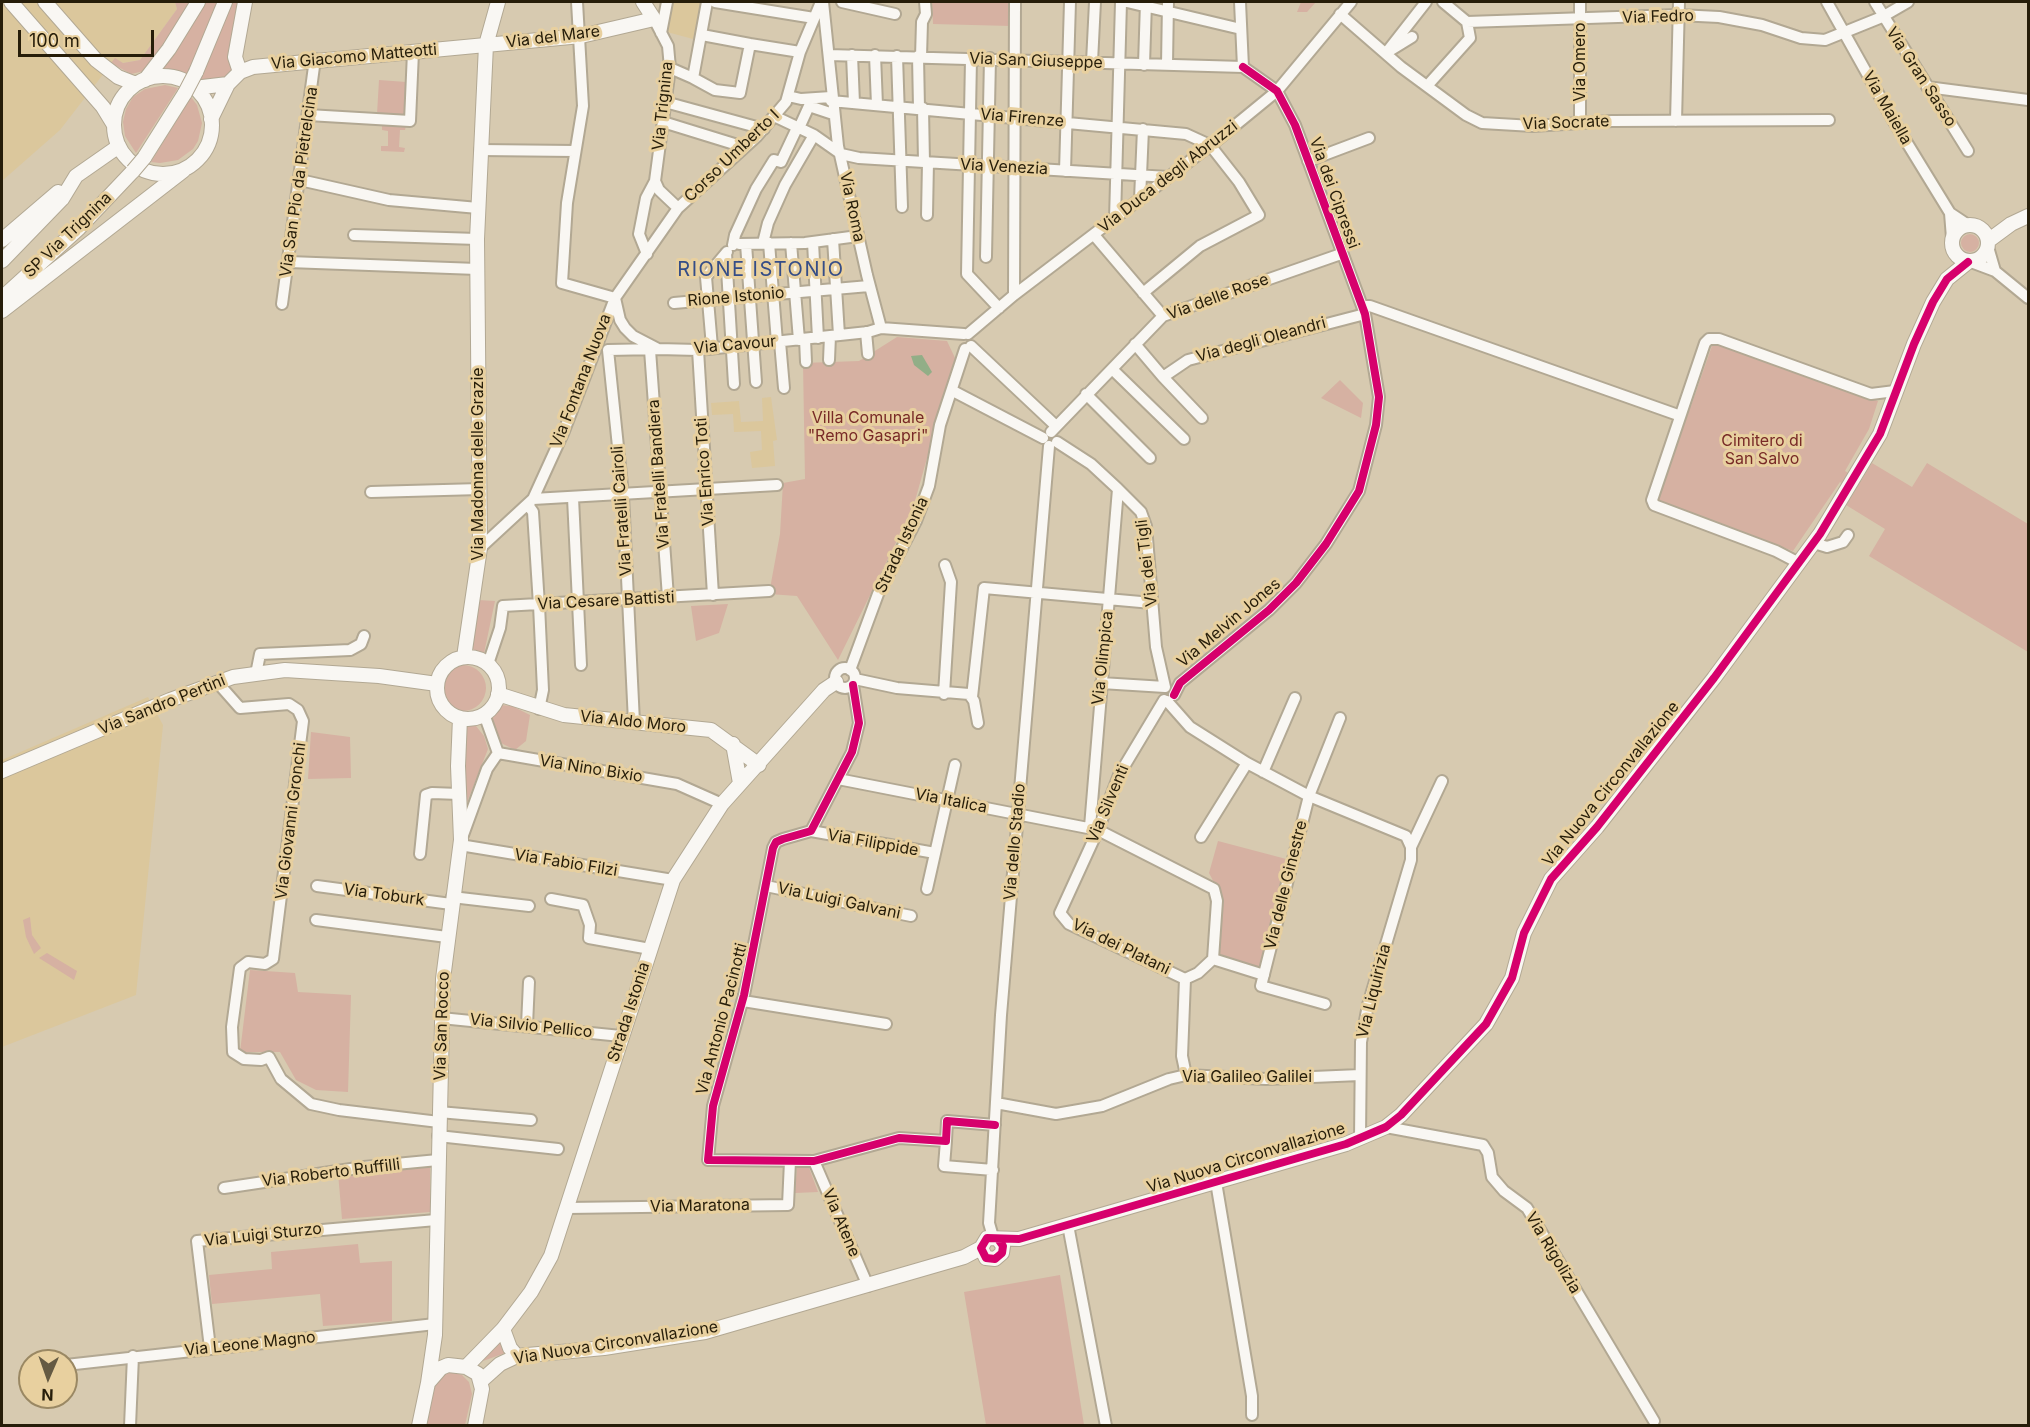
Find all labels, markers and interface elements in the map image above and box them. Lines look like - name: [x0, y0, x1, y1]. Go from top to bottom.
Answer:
- street label: Via Fedro: [1622, 6, 1694, 28]
- scale bar: [21, 18, 158, 56]
- street label: Via del Mare: [505, 22, 601, 52]
- street label: Via Omero: [1570, 22, 1590, 102]
- street label: Via Gran Sasso: [1882, 24, 1960, 130]
- text: 100 m: [29, 30, 80, 51]
- street label: Via Giacomo Matteotti: [270, 40, 438, 74]
- street label: Via San Giuseppe: [969, 49, 1103, 73]
- street label: Via Trignina: [649, 60, 677, 152]
- street label: Via Maiella: [1858, 68, 1916, 148]
- street label: Via San Pio da Pietrelcina: [276, 86, 322, 278]
- street label: Via Firenze: [979, 105, 1065, 131]
- street label: Corso Umberto I: [681, 106, 783, 206]
- street label: Via Socrate: [1522, 112, 1610, 134]
- street label: Via Duca degli Abruzzi: [1095, 117, 1241, 237]
- street label: Via dei Cipressi: [1305, 135, 1363, 251]
- street label: Via Venezia: [959, 155, 1049, 179]
- street label: Via Roma: [835, 170, 869, 244]
- street label: SP Via Trignina: [20, 188, 116, 282]
- district label: RIONE ISTONIO: [677, 258, 845, 282]
- street label: Via delle Rose: [1165, 270, 1271, 324]
- street label: Rione Istonio: [687, 283, 785, 311]
- street label: Via Fontana Nuova: [547, 311, 615, 451]
- street label: Via degli Oleandri: [1194, 313, 1328, 367]
- street label: Via Cavour: [693, 332, 777, 358]
- street label: Via Madonna delle Grazie: [468, 367, 488, 561]
- street label: Via Fratelli Bandiera: [644, 399, 674, 549]
- park label: Villa Comunale "Remo Gasapri": [808, 408, 928, 446]
- street label: Via Enrico Toti: [692, 417, 718, 527]
- park label: Cimitero di San Salvo: [1721, 431, 1803, 469]
- street label: Via Fratelli Cairoli: [608, 445, 636, 577]
- street label: Strada Istonia: [871, 494, 933, 596]
- street label: Via dei Tigli: [1132, 518, 1162, 608]
- street label: Via Melvin Jones: [1173, 574, 1285, 672]
- street label: Via Cesare Battisti: [537, 588, 675, 614]
- street label: Via Olimpica: [1089, 610, 1117, 706]
- street label: Via Sandro Pertini: [96, 671, 228, 739]
- street label: Via Nuova Circonvallazione: [1539, 698, 1683, 870]
- street label: Via Aldo Moro: [579, 707, 687, 737]
- street label: Via Giovanni Gronchi: [272, 741, 310, 901]
- street label: Via Nino Bixio: [538, 751, 644, 787]
- street label: Via Silventi: [1083, 762, 1133, 846]
- street label: Via dello Stadio: [1000, 783, 1030, 901]
- street label: Via Italica: [913, 785, 989, 817]
- street label: Via delle Ginestre: [1261, 818, 1311, 952]
- street label: Via Filippide: [826, 826, 920, 860]
- street label: Via Fabio Filzi: [513, 845, 619, 881]
- street label: Via Luigi Galvani: [776, 879, 902, 923]
- street label: Via Toburk: [342, 880, 426, 910]
- street label: Via dei Platani: [1069, 915, 1173, 979]
- street label: Via Antonio Pacinotti: [693, 941, 751, 1097]
- street label: Via Liquirizia: [1353, 942, 1395, 1040]
- street label: Strada Istonia: [604, 960, 654, 1064]
- street label: Via San Rocco: [431, 971, 453, 1081]
- street label: Via Silvio Pellico: [469, 1010, 593, 1042]
- street label: Via Galileo Galilei: [1182, 1067, 1312, 1087]
- street label: Via Nuova Circonvallazione: [1144, 1119, 1348, 1197]
- street label: Via Roberto Ruffilli: [261, 1155, 401, 1191]
- street label: Via Atene: [818, 1186, 864, 1260]
- street label: Via Maratona: [650, 1196, 750, 1216]
- street label: Via Rigolizia: [1521, 1209, 1585, 1297]
- street label: Via Luigi Sturzo: [203, 1219, 323, 1251]
- street label: Via Nuova Circonvallazione: [512, 1317, 720, 1369]
- street label: Via Leone Magno: [183, 1328, 317, 1360]
- north arrow: [18, 1349, 78, 1409]
- text: N: [41, 1385, 54, 1405]

